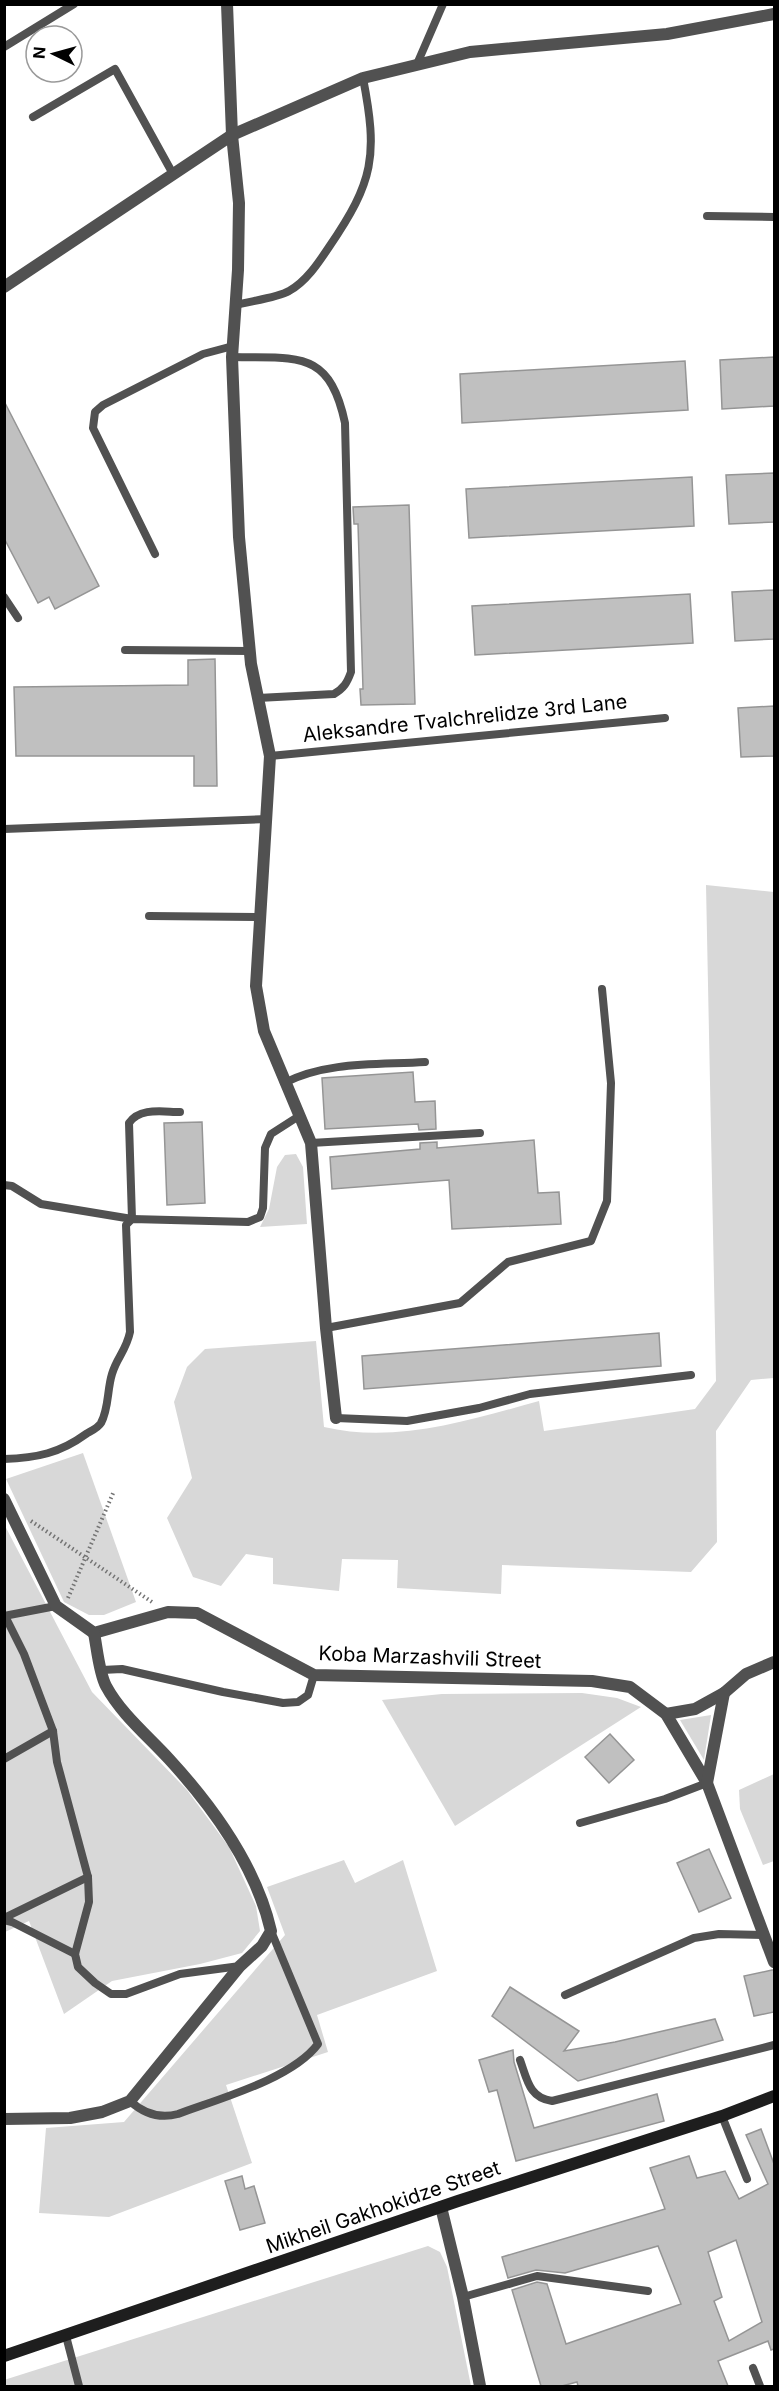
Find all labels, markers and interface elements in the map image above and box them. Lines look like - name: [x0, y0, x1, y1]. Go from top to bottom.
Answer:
- north arrow: [24, 24, 84, 84]
- text: N: [29, 46, 50, 60]
- street label: Aleksandre Tvalchrelidze 3rd Lane: [302, 689, 628, 747]
- street label: Koba Marzashvili Street: [318, 1641, 542, 1673]
- street label: Mikheil Gakhokidze Street: [263, 2155, 504, 2258]

